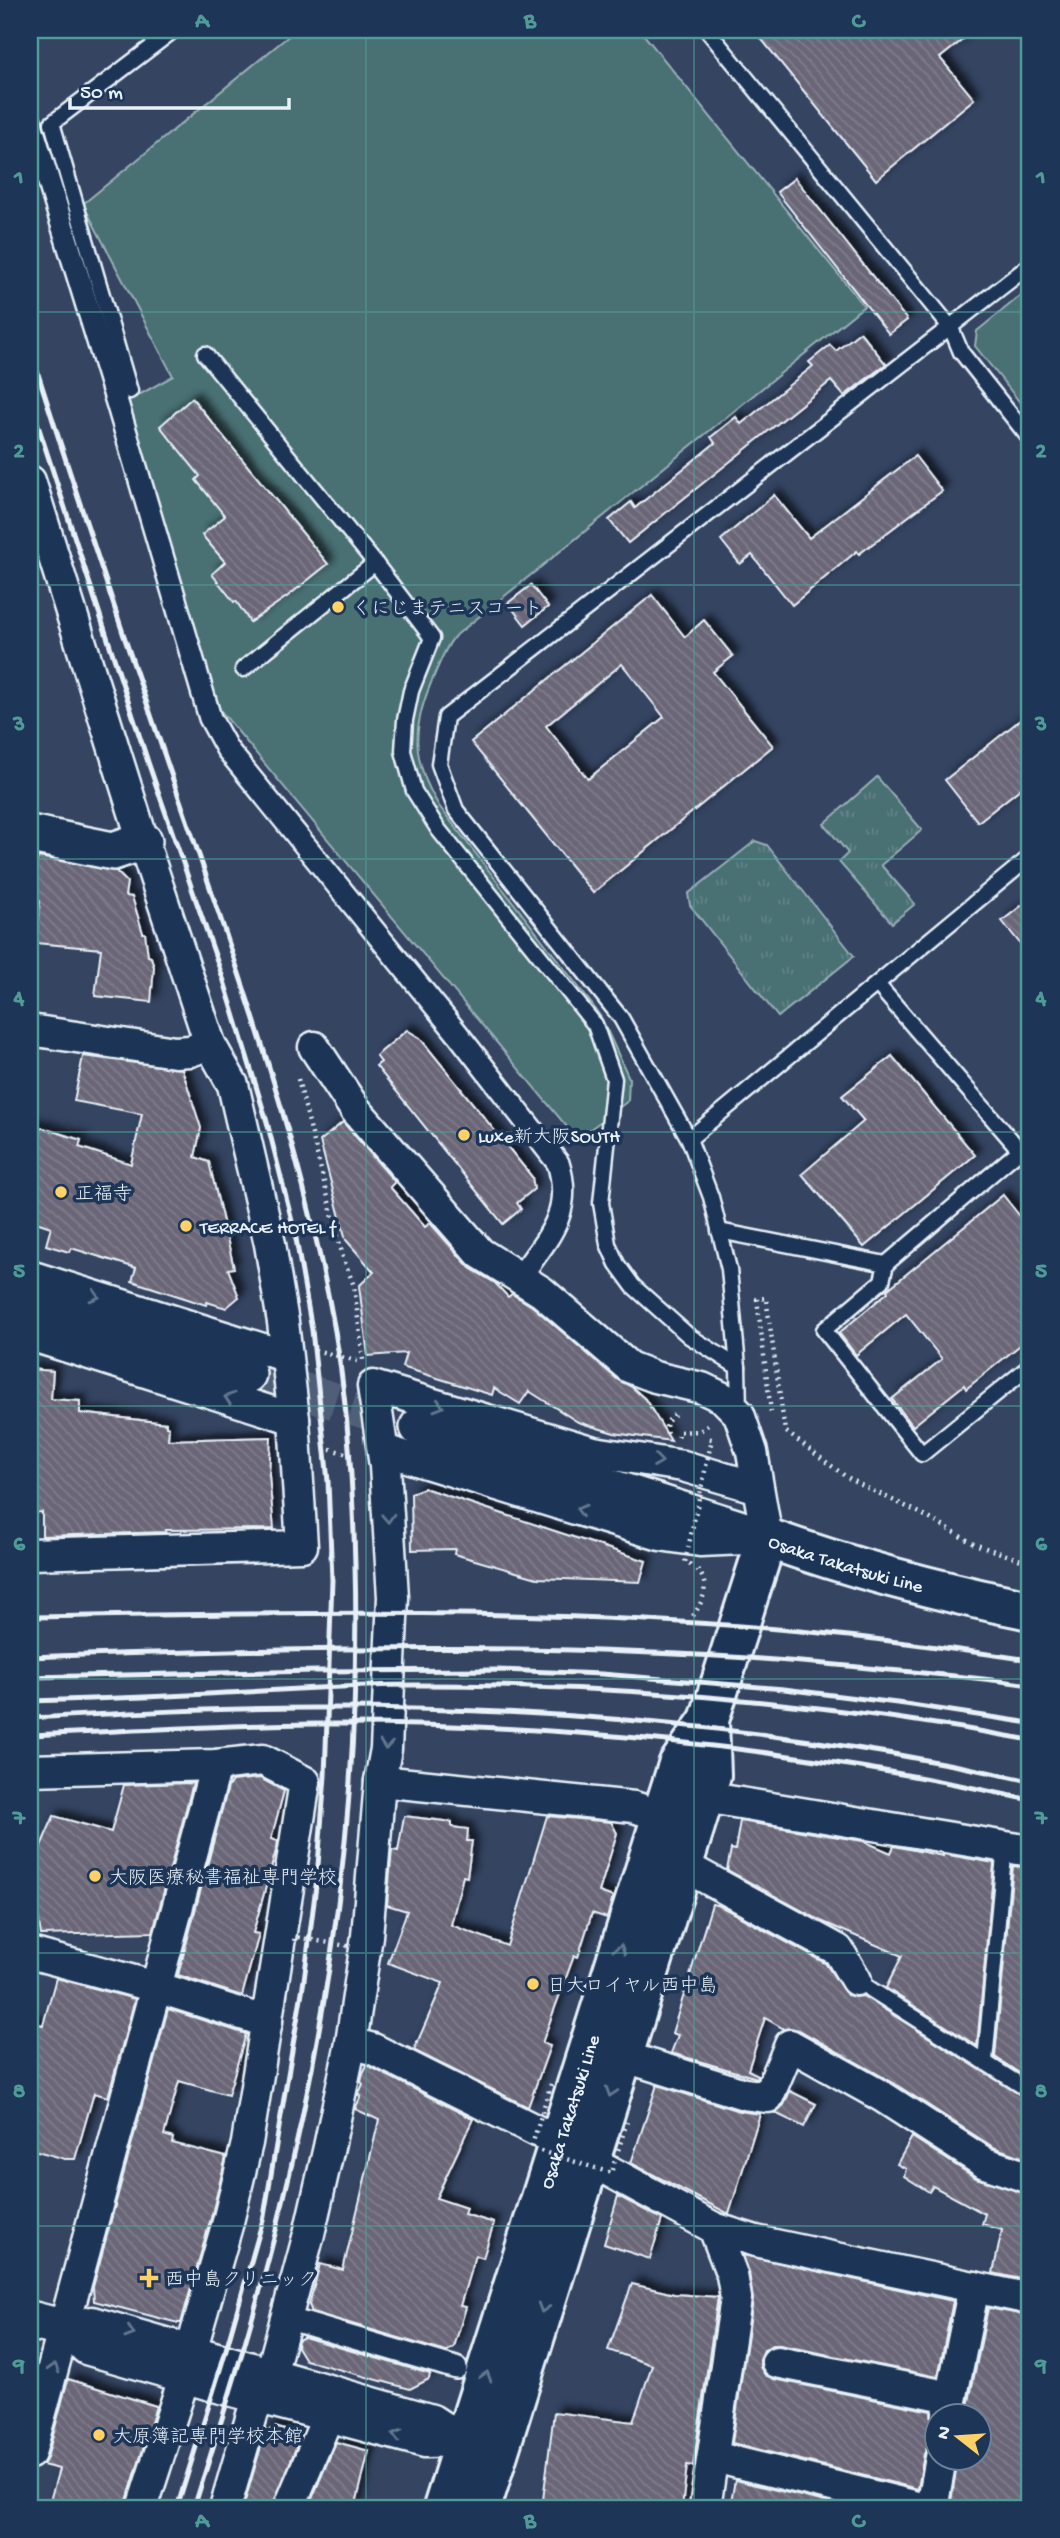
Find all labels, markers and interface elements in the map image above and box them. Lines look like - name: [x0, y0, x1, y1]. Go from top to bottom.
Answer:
- text: A: [194, 9, 210, 36]
- text: B: [523, 9, 537, 36]
- text: C: [852, 9, 867, 36]
- scale bar: [70, 66, 289, 110]
- text: 50 m: [80, 82, 123, 107]
- text: 1: [13, 165, 24, 192]
- text: 1: [1035, 165, 1046, 192]
- text: 2: [13, 439, 25, 466]
- text: 2: [1035, 439, 1047, 466]
- marker: くにじまテニスコート: [330, 599, 346, 615]
- place label: くにじまテニスコート: [352, 599, 542, 622]
- text: 3: [12, 712, 25, 739]
- text: 3: [1034, 712, 1047, 739]
- text: 4: [13, 986, 25, 1013]
- text: 4: [1035, 986, 1047, 1013]
- marker: Luxe新大阪SOUTH: [456, 1127, 472, 1143]
- place label: Luxe新大阪SOUTH: [478, 1127, 620, 1150]
- place label: 正福寺: [75, 1183, 132, 1207]
- marker: 正福寺: [53, 1184, 69, 1200]
- marker: TERRACE HOTEL f: [178, 1218, 194, 1234]
- place label: TERRACE HOTEL f: [199, 1218, 338, 1241]
- text: 5: [13, 1259, 25, 1286]
- text: 5: [1035, 1259, 1047, 1286]
- one-way arrow: [89, 1288, 101, 1303]
- one-way arrow: [223, 1392, 236, 1406]
- one-way arrow: [432, 1397, 444, 1412]
- one-way arrow: [653, 1454, 664, 1469]
- one-way arrow: [575, 1504, 587, 1519]
- one-way arrow: [381, 1513, 396, 1524]
- street label: Osaka Takatsuki Line: [765, 1531, 925, 1600]
- text: 6: [13, 1532, 26, 1559]
- text: 6: [1035, 1532, 1048, 1559]
- one-way arrow: [378, 1739, 393, 1751]
- text: 7: [12, 1806, 26, 1833]
- text: 7: [1034, 1806, 1048, 1833]
- place label: 大阪医療秘書福祉専門学校: [109, 1867, 337, 1891]
- marker: 大阪医療秘書福祉専門学校: [87, 1868, 103, 1884]
- one-way arrow: [612, 1943, 627, 1955]
- place label: 日大ロイヤル西中島: [547, 1975, 718, 1999]
- marker: 日大ロイヤル西中島: [525, 1976, 541, 1992]
- street label: Osaka Takatsuki Line: [537, 2032, 607, 2192]
- text: 8: [13, 2079, 26, 2106]
- text: 8: [1035, 2079, 1048, 2106]
- one-way arrow: [605, 2085, 619, 2097]
- marker: 西中島クリニック: [139, 2268, 159, 2288]
- place label: 西中島クリニック: [165, 2269, 317, 2293]
- one-way arrow: [536, 2302, 551, 2314]
- one-way arrow: [124, 2325, 136, 2340]
- text: 9: [12, 2353, 25, 2380]
- text: 9: [1034, 2353, 1047, 2380]
- one-way arrow: [46, 2362, 60, 2374]
- one-way arrow: [478, 2370, 492, 2383]
- north arrow: [923, 2402, 993, 2472]
- text: N: [932, 2424, 958, 2442]
- place label: 大原簿記専門学校本館: [113, 2426, 303, 2450]
- marker: 大原簿記専門学校本館: [91, 2427, 107, 2443]
- one-way arrow: [391, 2428, 403, 2443]
- text: A: [194, 2509, 210, 2536]
- text: B: [523, 2509, 537, 2536]
- text: C: [852, 2509, 867, 2536]

